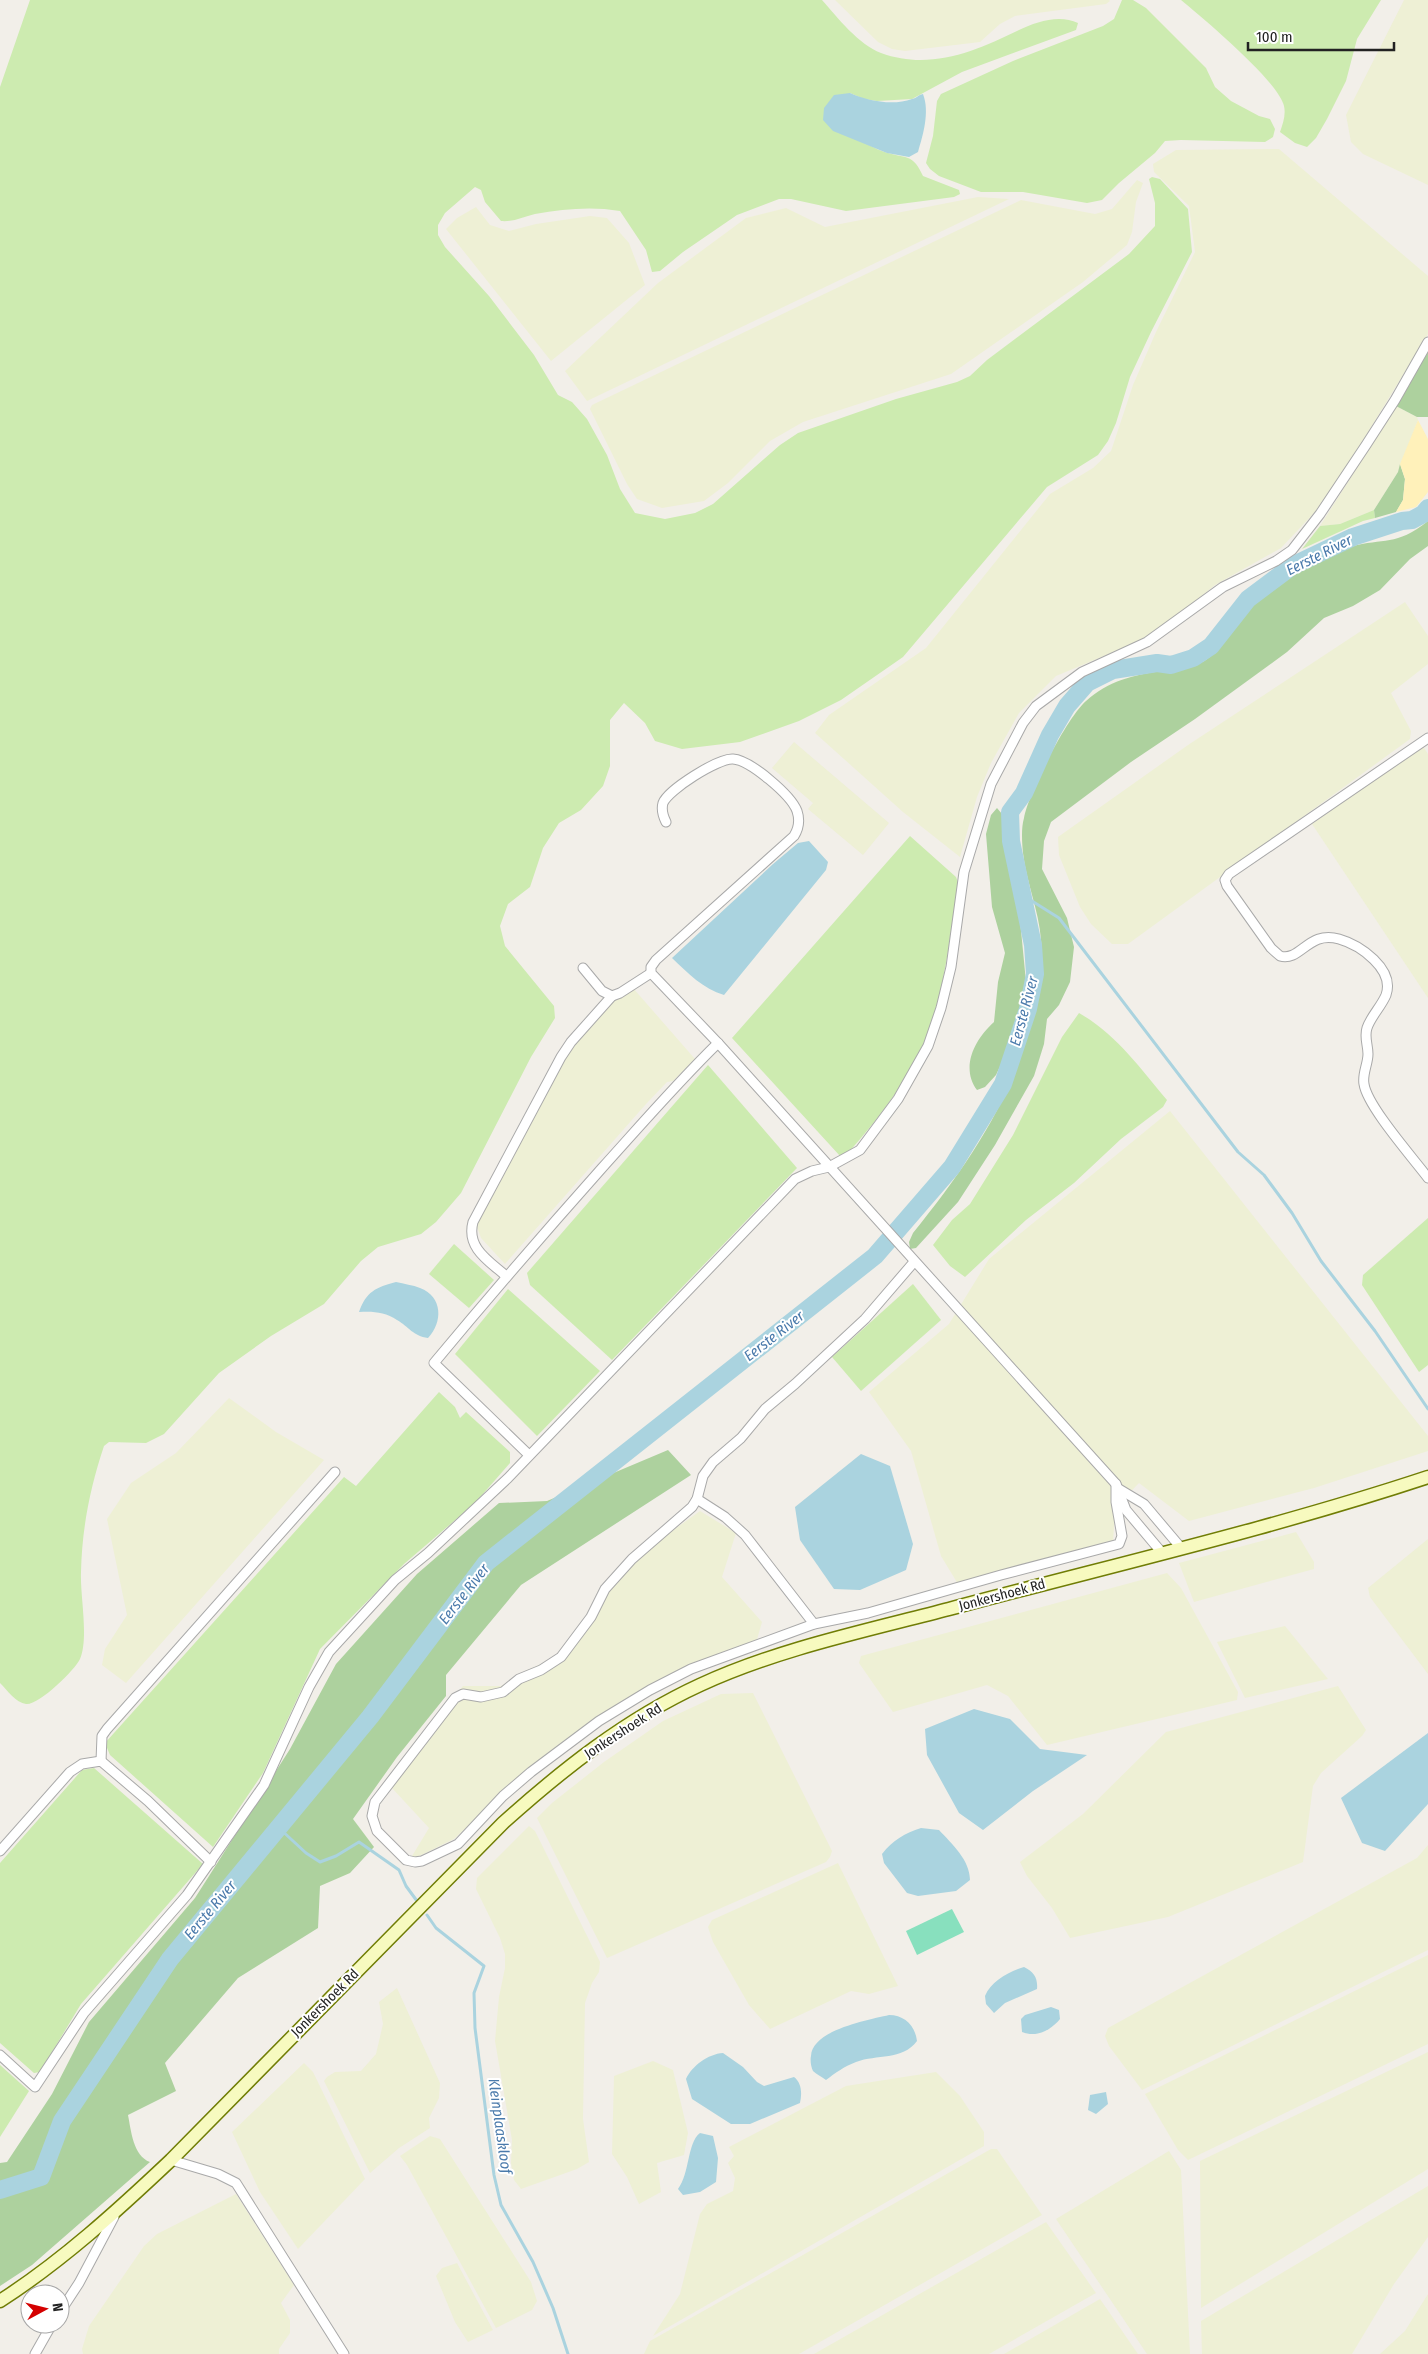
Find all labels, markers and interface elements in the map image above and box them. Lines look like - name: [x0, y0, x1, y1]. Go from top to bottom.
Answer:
- scale bar: [1248, 20, 1394, 52]
- text: 100 m: [1256, 28, 1293, 46]
- water label: Eerste River: [1283, 530, 1356, 579]
- water label: Eerste River: [1006, 973, 1042, 1048]
- water label: Eerste River: [740, 1306, 808, 1365]
- water label: Eerste River: [435, 1560, 494, 1628]
- street label: Jonkershoek Rd: [957, 1575, 1047, 1615]
- street label: Jonkershoek Rd: [581, 1700, 665, 1762]
- water label: Eerste River: [180, 1876, 240, 1943]
- street label: Jonkershoek Rd: [288, 1966, 362, 2040]
- water label: Kleinplaaskloof: [484, 2077, 516, 2177]
- north arrow: [20, 2284, 70, 2334]
- text: N: [48, 2302, 66, 2313]

